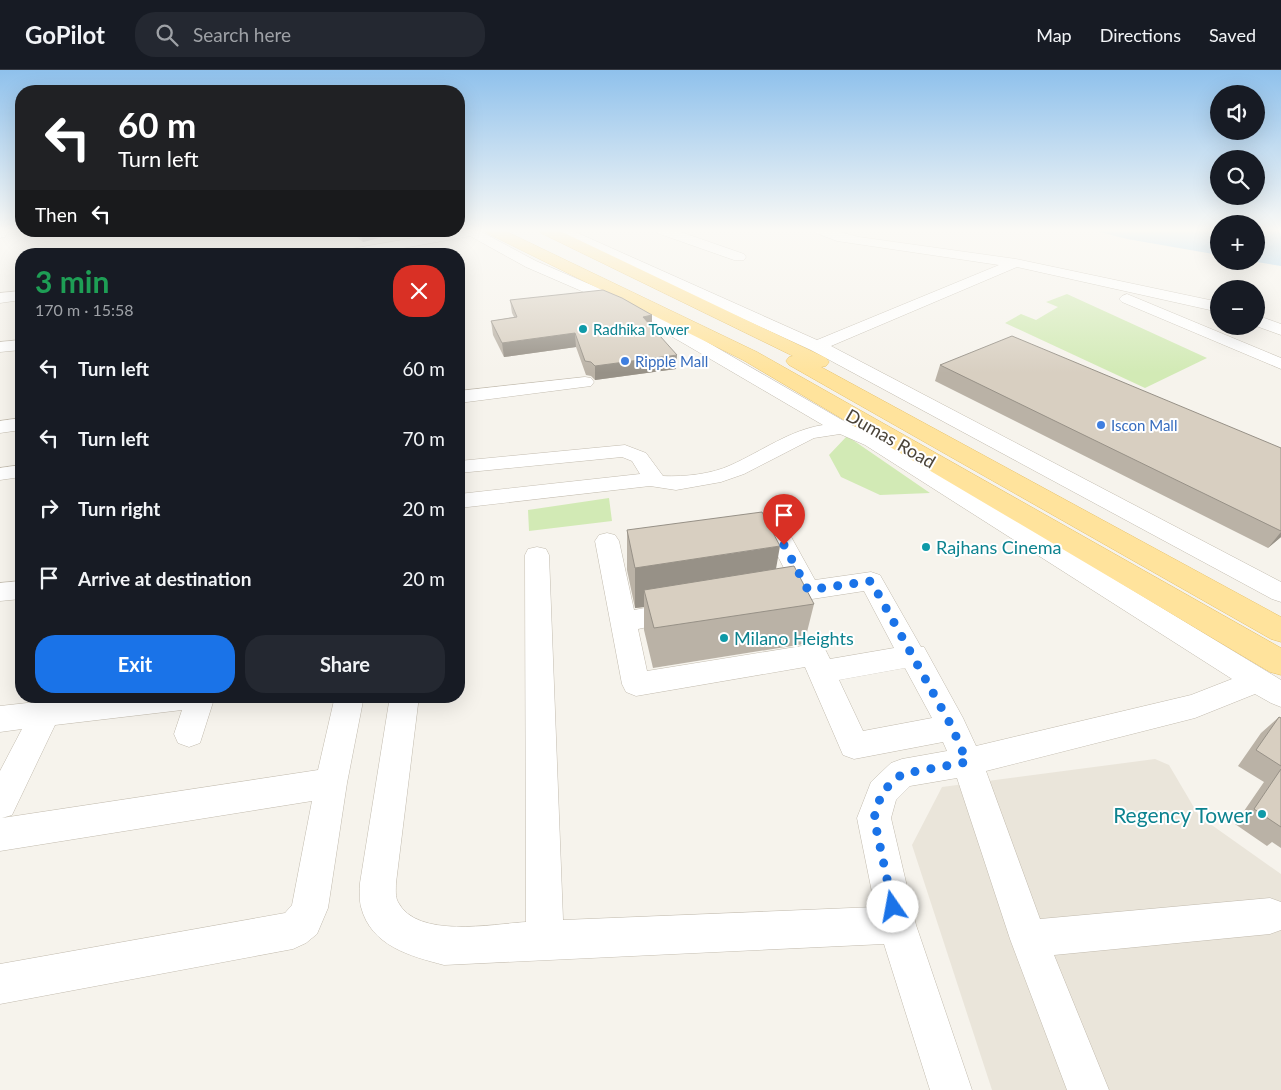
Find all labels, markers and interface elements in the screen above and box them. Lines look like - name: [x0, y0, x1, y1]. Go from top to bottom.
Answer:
- search box: [135, 12, 485, 57]
- text: GoPilot: [25, 20, 105, 49]
- icon: search: [153, 21, 181, 49]
- text: Search here: [193, 23, 291, 46]
- text: Map: [1036, 24, 1072, 46]
- text: Directions: [1100, 24, 1181, 46]
- text: Saved: [1209, 24, 1256, 46]
- map controls: [1210, 85, 1265, 335]
- button: sound: [1210, 85, 1265, 140]
- text: 60 m: [118, 103, 196, 145]
- icon: left: [35, 105, 100, 170]
- text: Turn left: [118, 145, 199, 172]
- button: search: [1210, 150, 1265, 205]
- icon: left: [87, 200, 115, 228]
- text: Then: [35, 203, 77, 226]
- button: +: [1210, 215, 1265, 270]
- text: 3 min: [35, 263, 109, 299]
- button: close: [393, 265, 445, 317]
- button: −: [1210, 280, 1265, 335]
- text: 170 m · 15:58: [35, 300, 134, 319]
- place label: Radhika Tower: [593, 320, 690, 338]
- marker: Radhika Tower: [577, 323, 589, 335]
- place label: Ripple Mall: [635, 352, 708, 370]
- icon: left: [35, 354, 63, 382]
- marker: Ripple Mall: [619, 355, 631, 367]
- text: Turn left: [78, 357, 149, 380]
- text: 60 m: [402, 357, 445, 380]
- street label: Dumas Road: [842, 404, 940, 472]
- place label: Iscon Mall: [1111, 416, 1177, 434]
- marker: Iscon Mall: [1095, 419, 1107, 431]
- icon: left: [35, 424, 63, 452]
- text: Turn left: [78, 427, 149, 450]
- text: 70 m: [402, 427, 445, 450]
- icon: right: [35, 494, 63, 522]
- pin: [763, 494, 805, 545]
- text: Turn right: [78, 497, 160, 520]
- text: 20 m: [402, 497, 445, 520]
- icon: arrive: [770, 501, 798, 529]
- place label: Rajhans Cinema: [936, 536, 1062, 558]
- marker: Rajhans Cinema: [920, 541, 932, 553]
- icon: arrive: [35, 564, 63, 592]
- text: Arrive at destination: [78, 567, 251, 590]
- text: 20 m: [402, 567, 445, 590]
- place label: Milano Heights: [734, 627, 854, 649]
- marker: Milano Heights: [718, 632, 730, 644]
- button: Exit: [35, 635, 235, 693]
- button: Share: [245, 635, 445, 693]
- place label: Regency Tower: [1113, 802, 1252, 827]
- marker: Regency Tower: [1256, 808, 1268, 820]
- position arrow: [866, 880, 918, 932]

